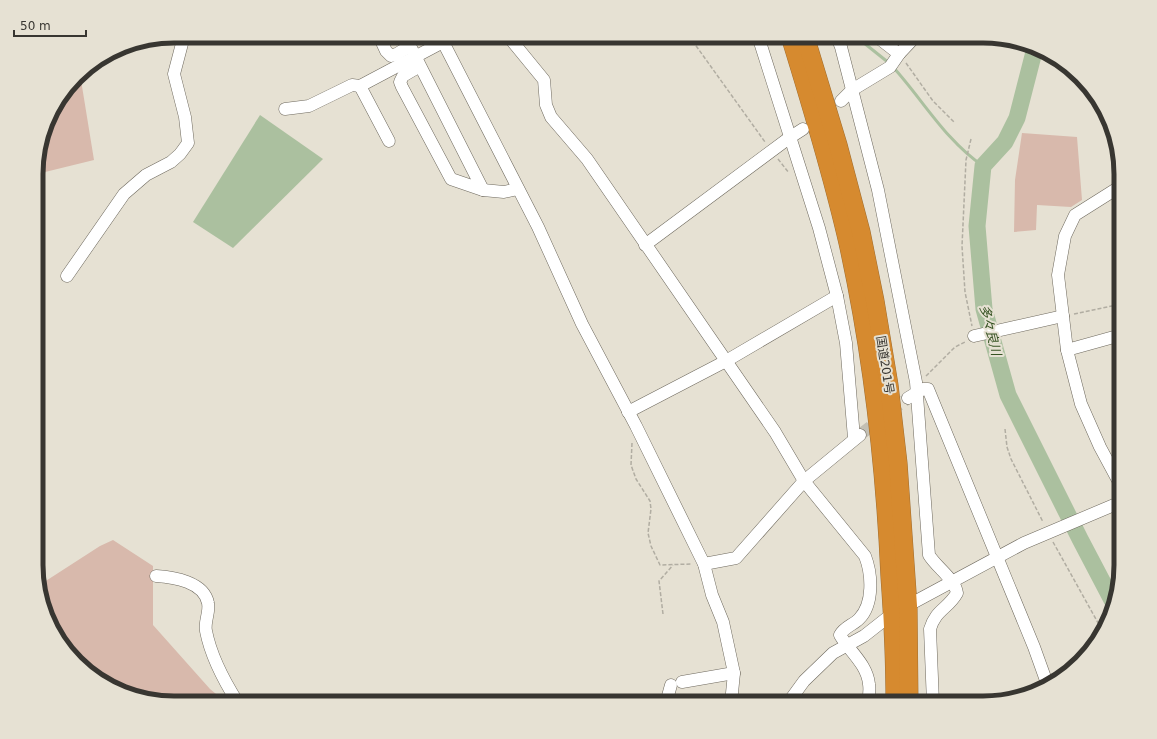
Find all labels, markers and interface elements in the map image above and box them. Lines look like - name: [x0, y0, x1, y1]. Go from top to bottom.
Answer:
- scale bar: [14, 12, 86, 38]
- text: 50 m: [20, 19, 51, 33]
- water label: 多々良川: [977, 303, 1005, 359]
- street label: 国道201号: [873, 335, 897, 395]

